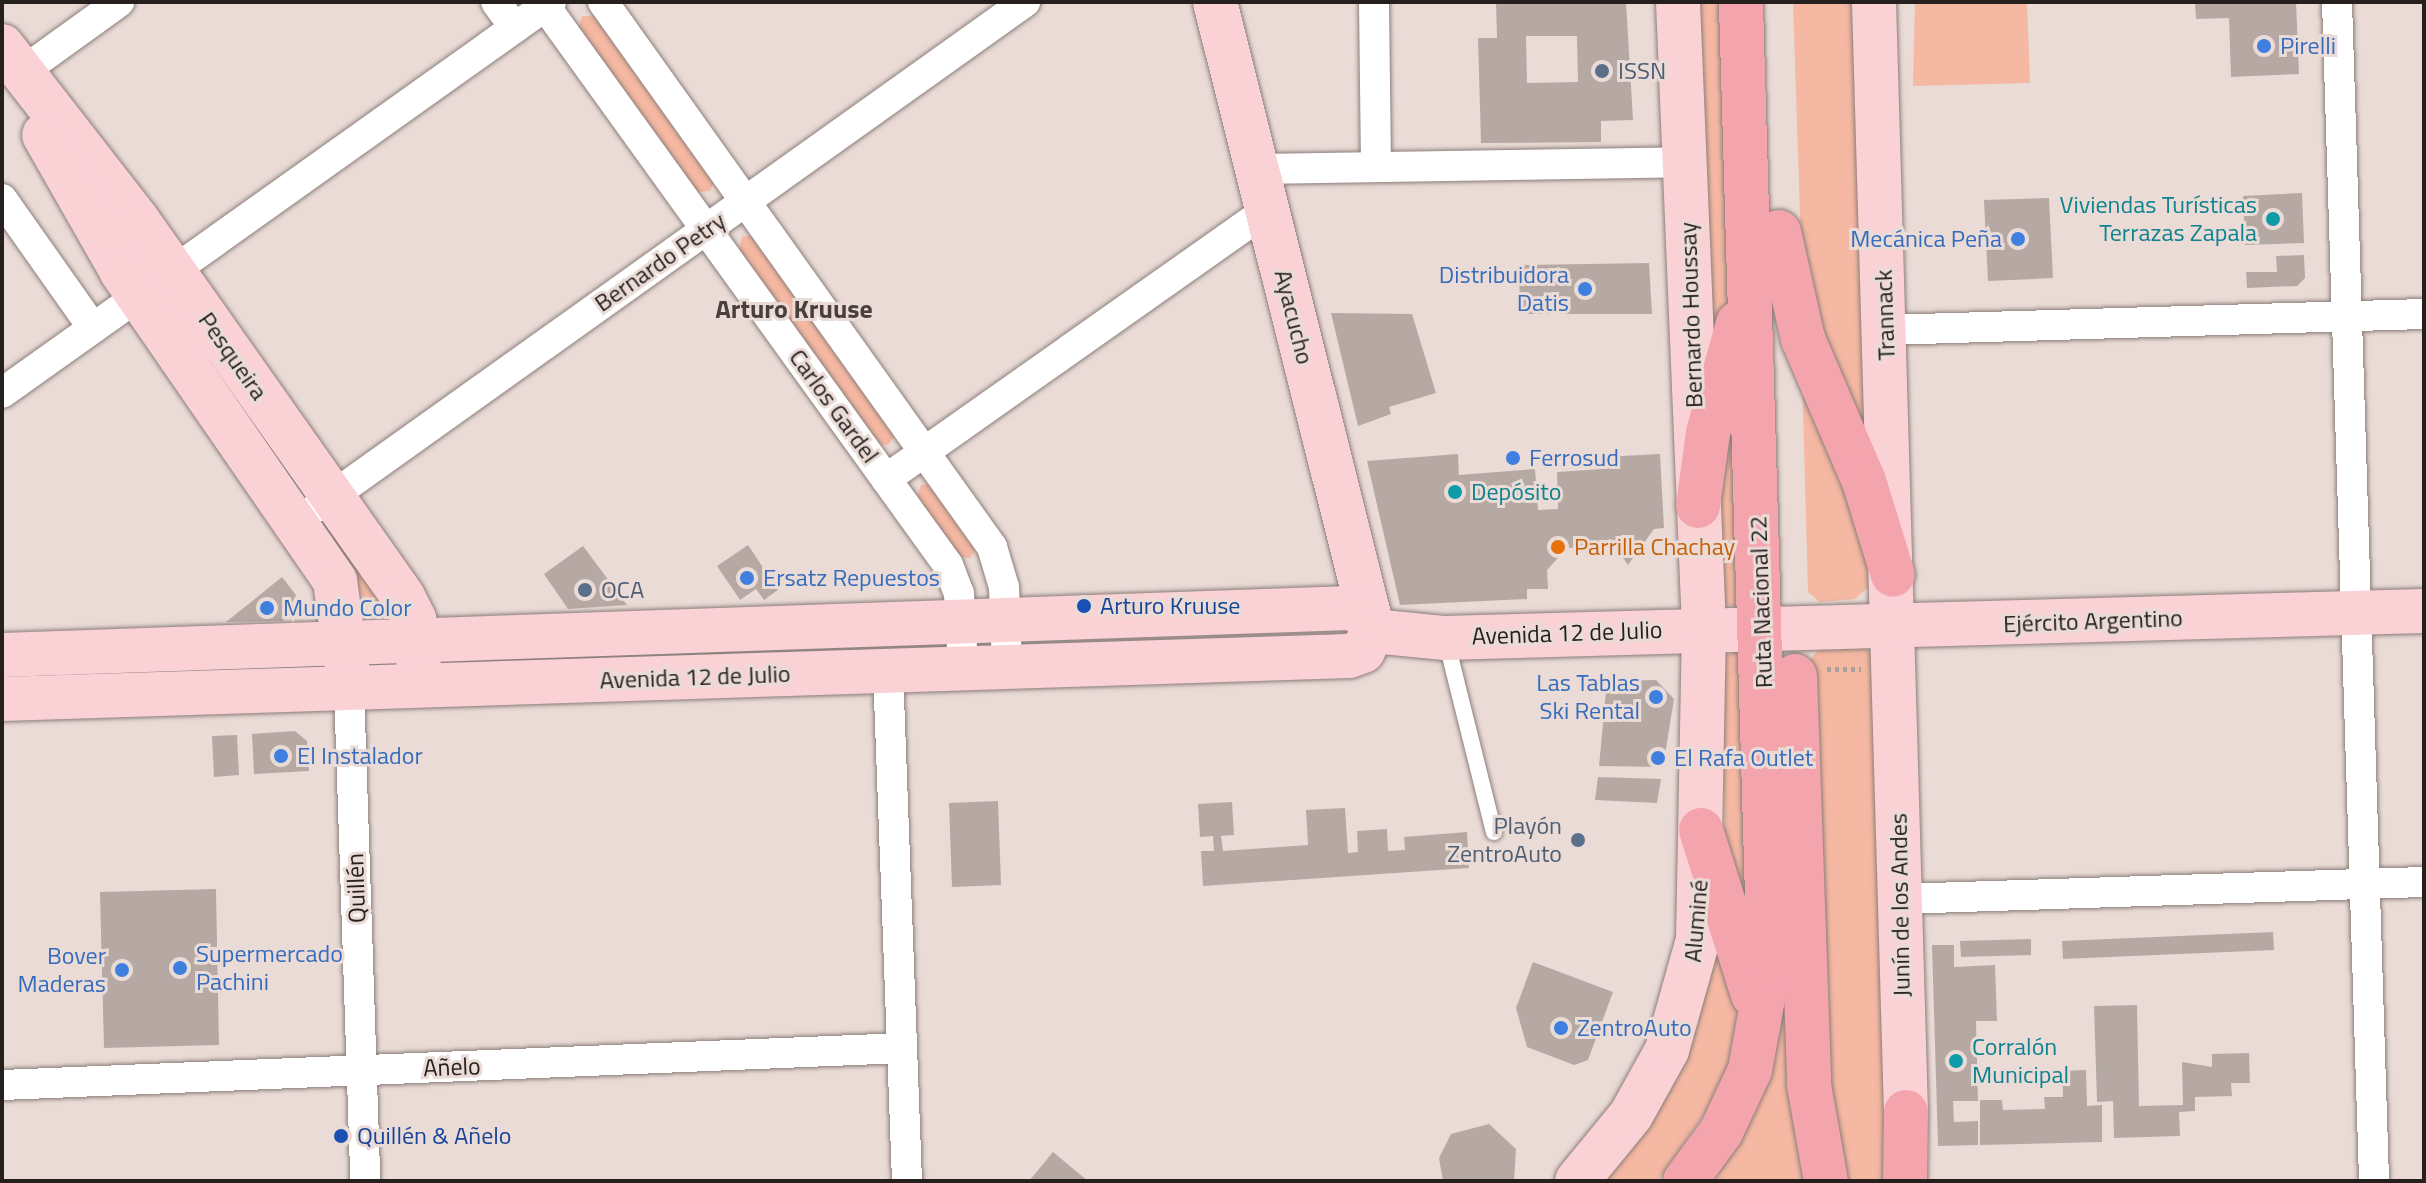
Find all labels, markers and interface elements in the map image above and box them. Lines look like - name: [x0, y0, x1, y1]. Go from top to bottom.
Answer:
- place label: Pirelli: [2280, 32, 2336, 60]
- marker: Pirelli: [2255, 37, 2273, 55]
- place label: ISSN: [1618, 57, 1666, 85]
- marker: ISSN: [1593, 62, 1611, 80]
- place label: Viviendas Turísticas Terrazas Zapala: [2059, 191, 2257, 247]
- street label: Bernardo Petry: [589, 206, 731, 318]
- marker: Viviendas Turísticas Terrazas Zapala: [2264, 210, 2282, 228]
- street label: Bernardo Houssay: [1673, 222, 1709, 408]
- place label: Mecánica Peña: [1850, 225, 2002, 253]
- marker: Mecánica Peña: [2009, 230, 2027, 248]
- place label: Distribuidora Datis: [1439, 261, 1569, 317]
- street label: Ayacucho: [1268, 267, 1320, 367]
- street label: Trannack: [1869, 269, 1901, 361]
- marker: Distribuidora Datis: [1576, 280, 1594, 298]
- district label: Arturo Kruuse: [715, 293, 873, 325]
- street label: Pesqueira: [192, 307, 274, 405]
- street label: Carlos Gardel: [783, 344, 885, 468]
- place label: Ferrosud: [1529, 444, 1619, 472]
- marker: Ferrosud: [1504, 449, 1522, 467]
- place label: Depósito: [1471, 478, 1561, 506]
- marker: Depósito: [1446, 483, 1464, 501]
- street label: Ruta Nacional 22: [1744, 515, 1778, 689]
- place label: Parrilla Chachay: [1574, 533, 1735, 561]
- marker: Parrilla Chachay: [1549, 538, 1567, 556]
- place label: Ersatz Repuestos: [763, 564, 940, 592]
- marker: Ersatz Repuestos: [738, 569, 756, 587]
- place label: OCA: [601, 576, 644, 604]
- marker: OCA: [576, 581, 594, 599]
- place label: Arturo Kruuse: [1100, 592, 1240, 620]
- place label: Mundo Color: [283, 594, 411, 622]
- marker: Arturo Kruuse: [1075, 597, 1093, 615]
- marker: Mundo Color: [258, 599, 276, 617]
- street label: Ejército Argentino: [2003, 603, 2183, 639]
- street label: Avenida 12 de Julio: [1471, 615, 1663, 651]
- street label: Avenida 12 de Julio: [599, 659, 791, 695]
- place label: Las Tablas Ski Rental: [1536, 669, 1640, 725]
- marker: Las Tablas Ski Rental: [1647, 688, 1665, 706]
- place label: El Instalador: [297, 742, 423, 770]
- place label: El Rafa Outlet: [1674, 744, 1813, 772]
- marker: El Instalador: [272, 747, 290, 765]
- marker: El Rafa Outlet: [1649, 749, 1667, 767]
- place label: Playón ZentroAuto: [1447, 812, 1562, 868]
- street label: Junín de los Andes: [1884, 813, 1916, 997]
- marker: Playón ZentroAuto: [1569, 831, 1587, 849]
- street label: Quillén: [340, 853, 372, 923]
- street label: Aluminé: [1678, 878, 1714, 964]
- place label: Supermercado Pachini: [196, 940, 343, 996]
- place label: Bover Maderas: [18, 942, 106, 998]
- marker: Supermercado Pachini: [171, 959, 189, 977]
- marker: Bover Maderas: [113, 961, 131, 979]
- place label: ZentroAuto: [1577, 1014, 1692, 1042]
- marker: ZentroAuto: [1552, 1019, 1570, 1037]
- place label: Corralón Municipal: [1972, 1033, 2069, 1089]
- street label: Añelo: [423, 1052, 481, 1082]
- marker: Corralón Municipal: [1947, 1052, 1965, 1070]
- place label: Quillén & Añelo: [357, 1122, 512, 1150]
- marker: Quillén & Añelo: [332, 1127, 350, 1145]

